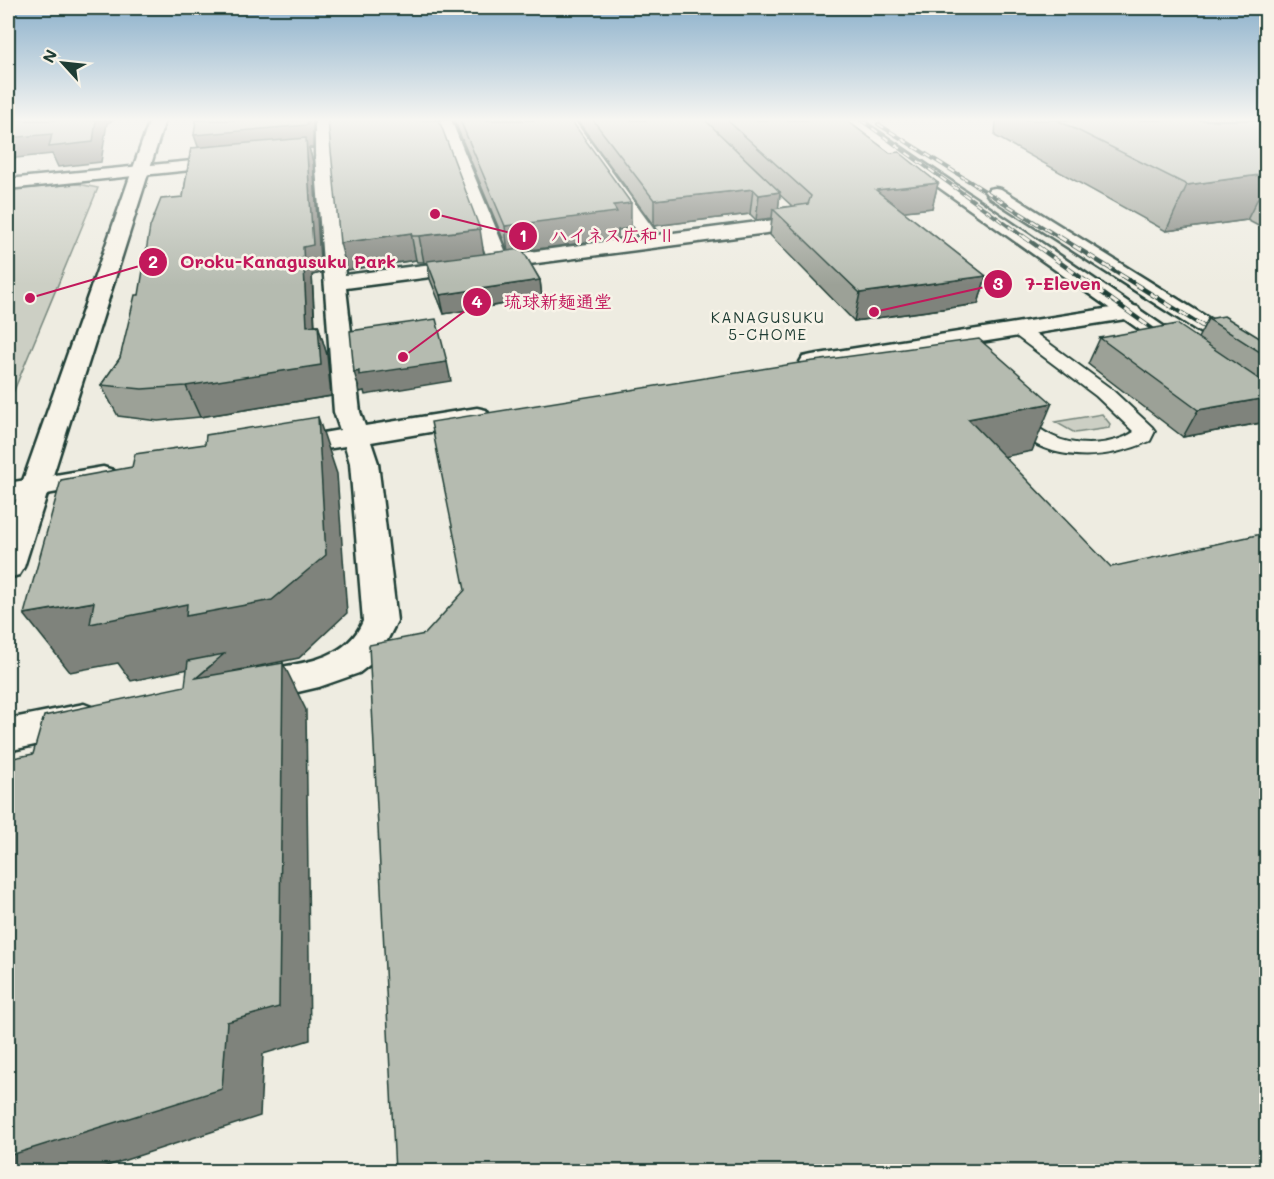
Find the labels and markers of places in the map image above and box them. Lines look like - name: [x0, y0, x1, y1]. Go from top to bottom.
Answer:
- callout: ハイネス広和Ⅱ: [508, 218, 688, 254]
- callout: Oroku-Kanagusuku Park: [138, 244, 408, 280]
- callout: 7-Eleven: [983, 266, 1112, 302]
- callout: 琉球新麺通堂: [462, 284, 624, 320]

